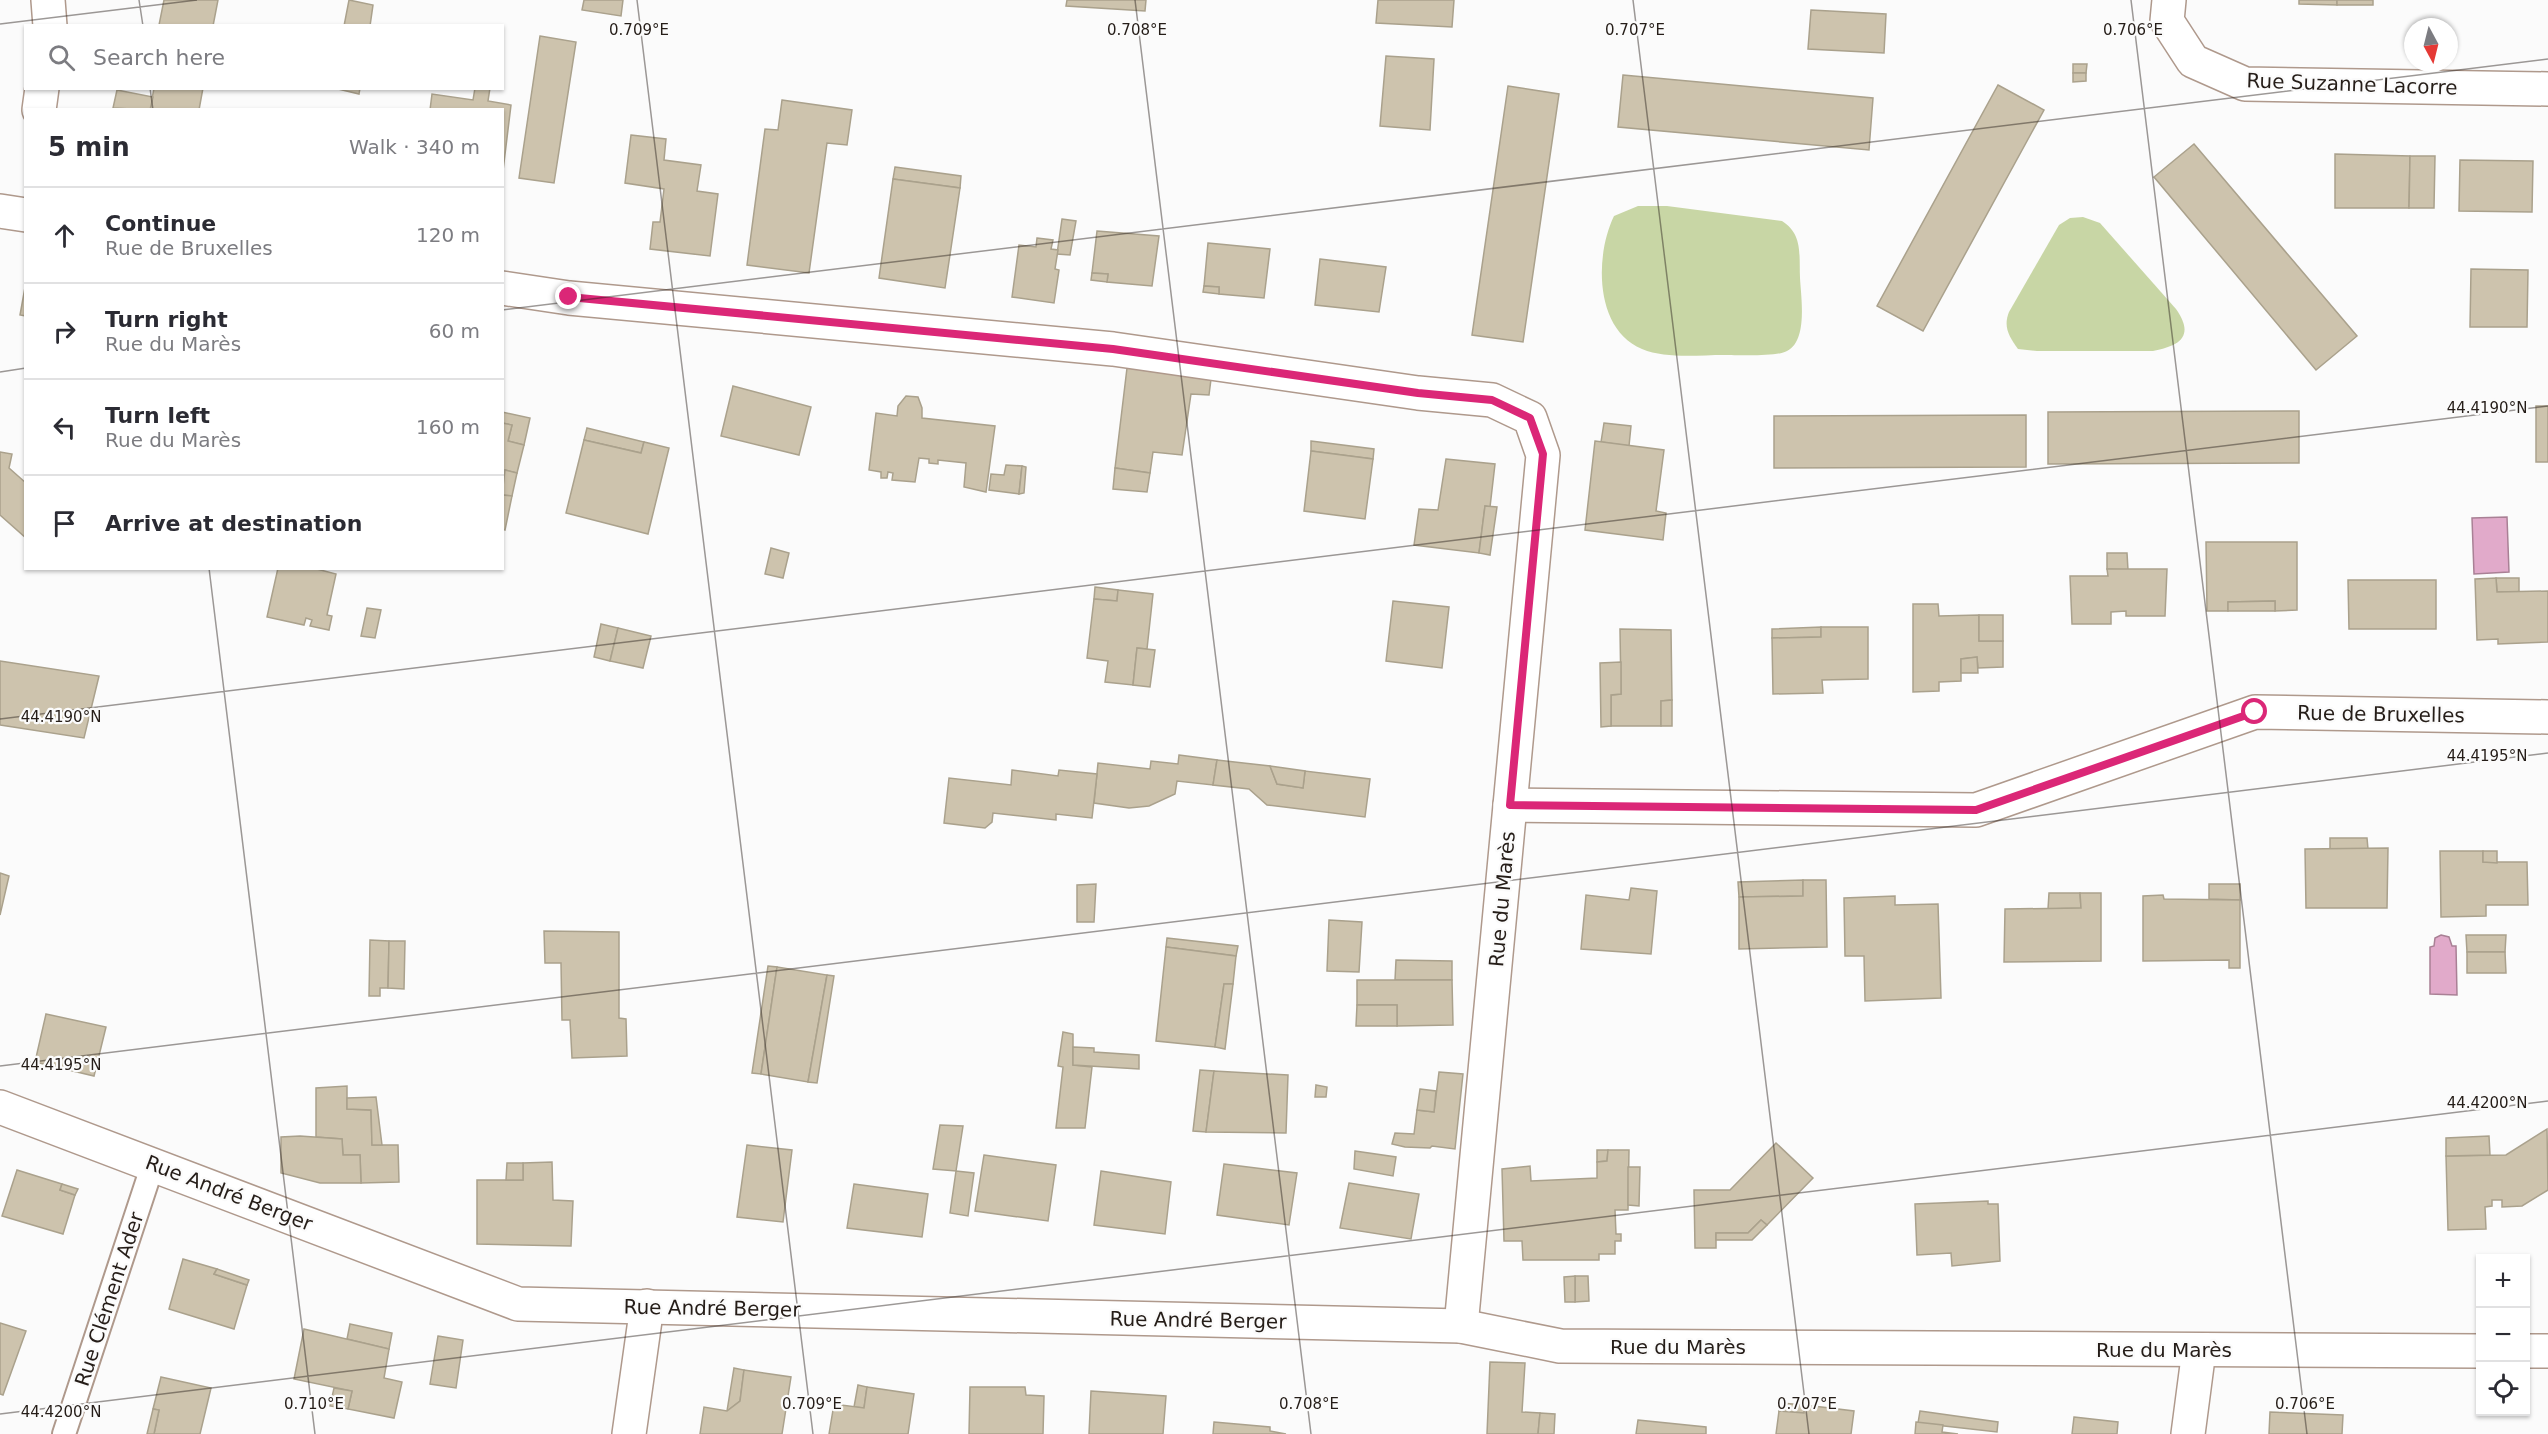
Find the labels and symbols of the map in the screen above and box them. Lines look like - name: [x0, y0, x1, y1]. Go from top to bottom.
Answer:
- north arrow: [2404, 18, 2458, 72]
- text: 0.709°E: [609, 21, 669, 39]
- text: 0.708°E: [1107, 21, 1167, 39]
- text: 0.707°E: [1605, 21, 1665, 39]
- text: 0.706°E: [2103, 21, 2163, 39]
- street label: Rue Suzanne Lacorre: [2246, 68, 2458, 100]
- route end: [555, 283, 581, 309]
- text: 44.4190°N: [2447, 399, 2527, 417]
- route start: [2241, 698, 2267, 724]
- street label: Rue de Bruxelles: [2297, 701, 2465, 727]
- text: 44.4190°N: [21, 708, 101, 726]
- text: 44.4195°N: [2447, 747, 2527, 765]
- street label: Rue du Marès: [1484, 830, 1520, 968]
- text: 44.4195°N: [21, 1056, 101, 1074]
- text: 44.4200°N: [2447, 1094, 2527, 1112]
- street label: Rue André Berger: [142, 1150, 317, 1236]
- street label: Rue Clément Ader: [70, 1208, 149, 1389]
- street label: Rue André Berger: [623, 1294, 801, 1322]
- street label: Rue André Berger: [1109, 1306, 1287, 1334]
- street label: Rue du Marès: [1610, 1335, 1746, 1359]
- street label: Rue du Marès: [2096, 1338, 2232, 1362]
- text: 0.710°E: [284, 1395, 344, 1413]
- text: 0.709°E: [782, 1395, 842, 1413]
- text: 0.708°E: [1279, 1395, 1339, 1413]
- text: 0.707°E: [1777, 1395, 1837, 1413]
- text: 0.706°E: [2275, 1395, 2335, 1413]
- text: 44.4200°N: [21, 1403, 101, 1421]

